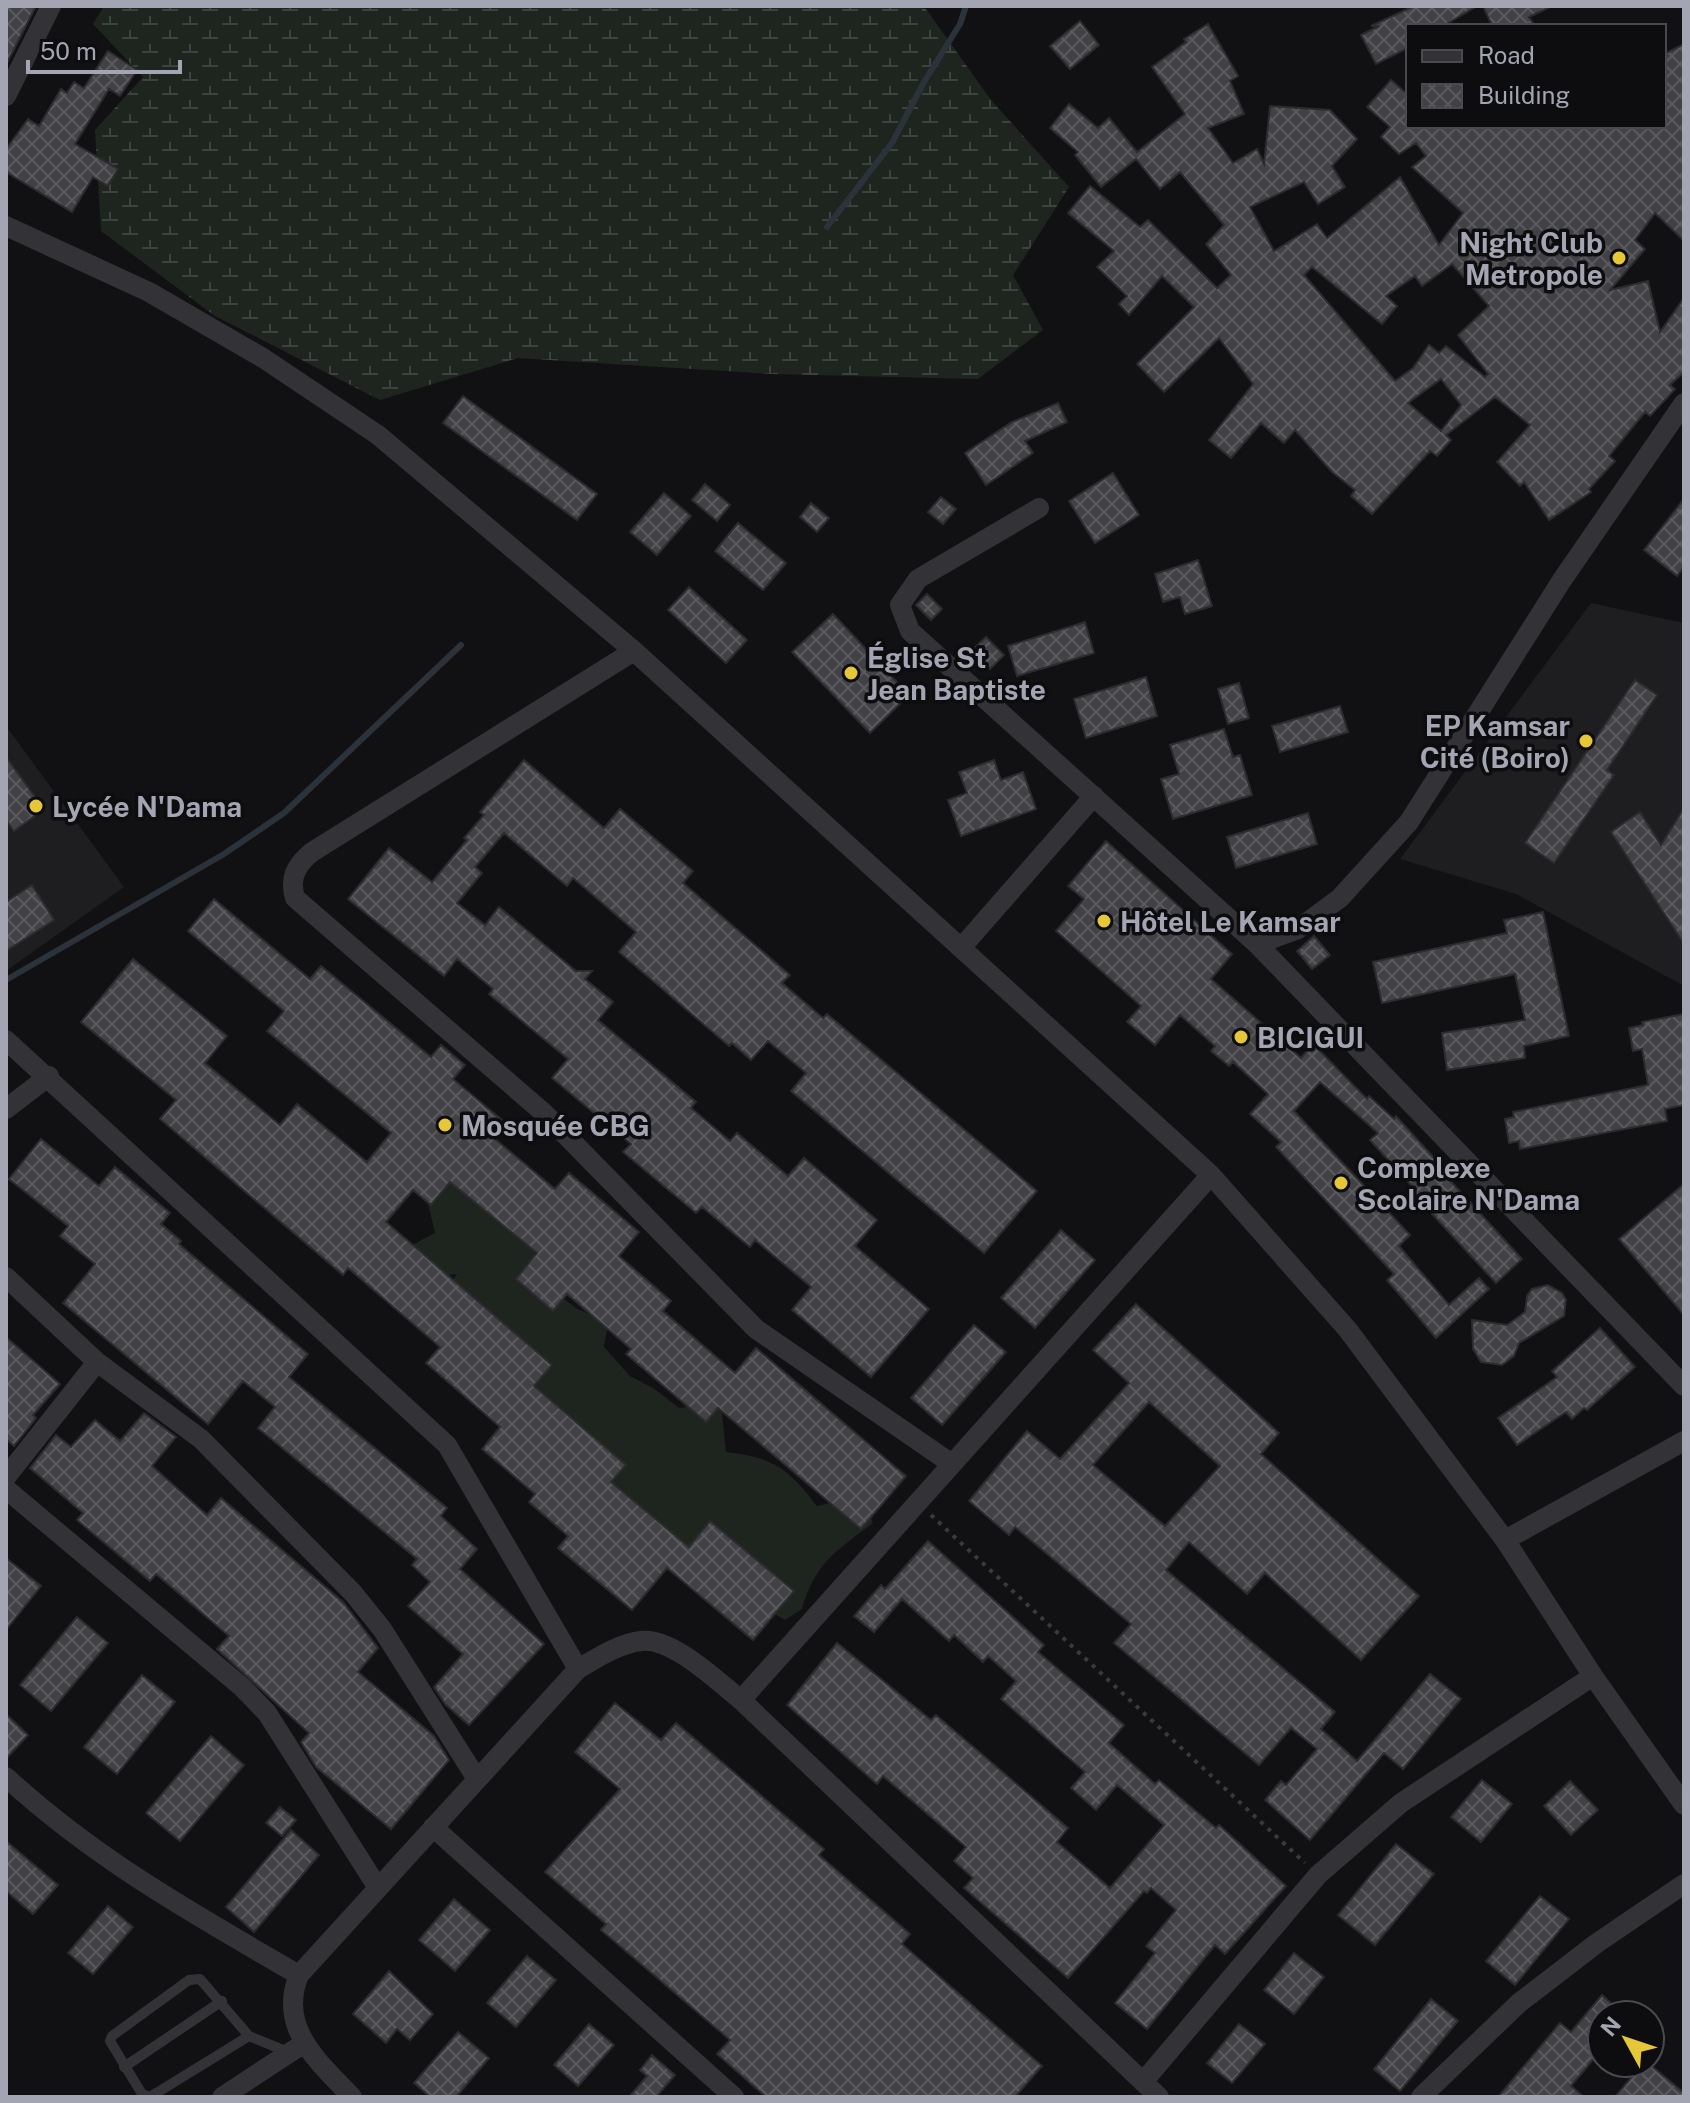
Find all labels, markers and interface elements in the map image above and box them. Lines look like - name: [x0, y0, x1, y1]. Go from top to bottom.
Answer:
- scale bar: [28, 24, 180, 74]
- legend: [1406, 24, 1666, 128]
- text: 50 m: [40, 37, 97, 65]
- text: Road: [1478, 41, 1535, 69]
- text: Building: [1478, 81, 1570, 109]
- place label: Night Club Metropole: [1459, 226, 1603, 291]
- marker: Night Club Metropole: [1610, 249, 1628, 267]
- place label: Église St Jean Baptiste: [867, 641, 1046, 706]
- marker: Église St Jean Baptiste: [842, 664, 860, 682]
- place label: EP Kamsar Cité (Boiro): [1420, 709, 1570, 774]
- marker: EP Kamsar Cité (Boiro): [1577, 732, 1595, 750]
- place label: Lycée N'Dama: [52, 790, 242, 823]
- marker: Lycée N'Dama: [27, 797, 45, 815]
- place label: Hôtel Le Kamsar: [1120, 905, 1341, 938]
- marker: Hôtel Le Kamsar: [1095, 912, 1113, 930]
- place label: BICIGUI: [1257, 1021, 1364, 1054]
- marker: BICIGUI: [1232, 1028, 1250, 1046]
- place label: Mosquée CBG: [461, 1109, 650, 1142]
- marker: Mosquée CBG: [436, 1116, 454, 1134]
- place label: Complexe Scolaire N'Dama: [1357, 1151, 1580, 1216]
- marker: Complexe Scolaire N'Dama: [1332, 1174, 1350, 1192]
- north arrow: [1586, 1999, 1666, 2079]
- text: N: [1595, 2011, 1626, 2041]

